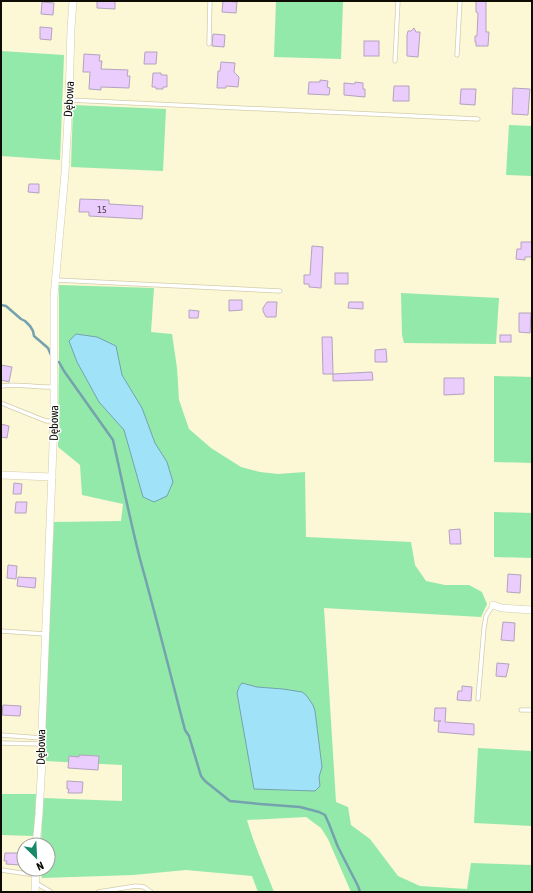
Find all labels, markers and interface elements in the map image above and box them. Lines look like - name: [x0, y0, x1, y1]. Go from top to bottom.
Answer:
- street label: Dębowa: [61, 81, 77, 117]
- house number: 15: [97, 204, 107, 215]
- street label: Dębowa: [47, 405, 61, 441]
- street label: Dębowa: [34, 729, 48, 765]
- north arrow: [16, 837, 56, 877]
- text: N: [35, 859, 45, 873]

